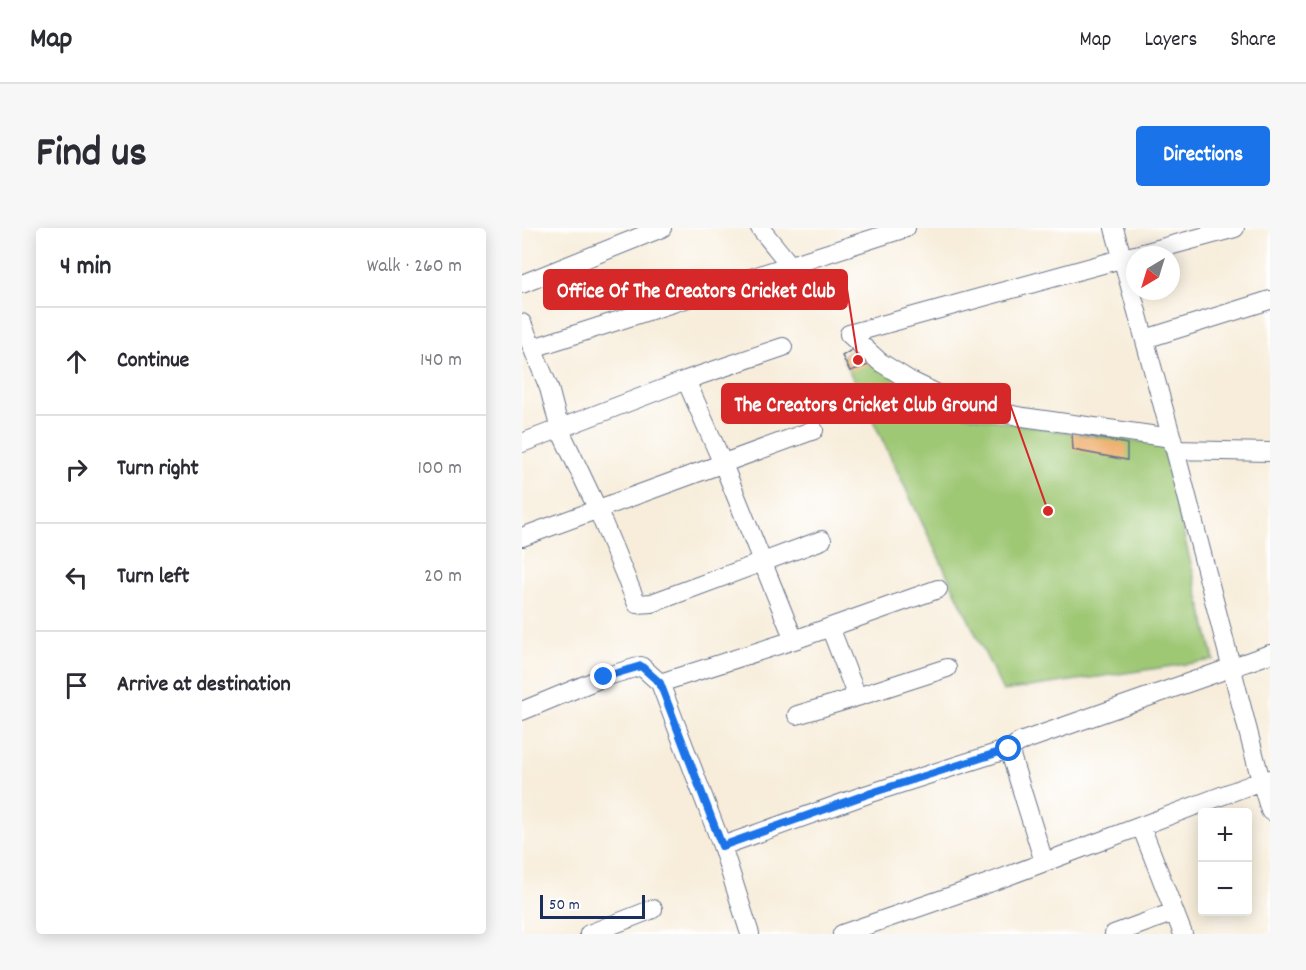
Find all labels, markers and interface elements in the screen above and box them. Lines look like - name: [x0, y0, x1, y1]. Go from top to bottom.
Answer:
- text: Map: [30, 21, 72, 61]
- text: Map: [1080, 26, 1111, 56]
- text: Layers: [1144, 26, 1197, 56]
- text: Share: [1230, 26, 1276, 56]
- text: Find us: [36, 126, 147, 186]
- button: Directions: [1136, 126, 1270, 186]
- north arrow: [1126, 246, 1180, 300]
- text: 4 min: [60, 249, 111, 286]
- text: Walk · 260 m: [367, 253, 462, 281]
- callout: Office Of The Creators Cricket Club: [544, 270, 847, 309]
- text: Office Of The Creators Cricket Club: [557, 278, 835, 308]
- icon: ahead: [60, 345, 93, 378]
- text: Continue: [117, 346, 189, 377]
- text: 140 m: [420, 347, 462, 375]
- callout: The Creators Cricket Club Ground: [722, 384, 1010, 423]
- text: The Creators Cricket Club Ground: [734, 392, 998, 422]
- icon: right: [60, 453, 93, 486]
- text: Turn right: [117, 454, 199, 485]
- text: 100 m: [418, 455, 462, 483]
- icon: left: [60, 561, 93, 594]
- text: Turn left: [117, 562, 189, 593]
- text: 20 m: [424, 563, 462, 591]
- route end: [590, 663, 616, 689]
- icon: arrive: [60, 669, 93, 702]
- text: Arrive at destination: [117, 670, 291, 701]
- route start: [995, 735, 1021, 761]
- map controls: [1198, 808, 1252, 916]
- button: +: [1198, 808, 1252, 862]
- button: −: [1198, 862, 1252, 916]
- scale bar: [540, 892, 645, 920]
- text: 50 m: [549, 894, 580, 917]

